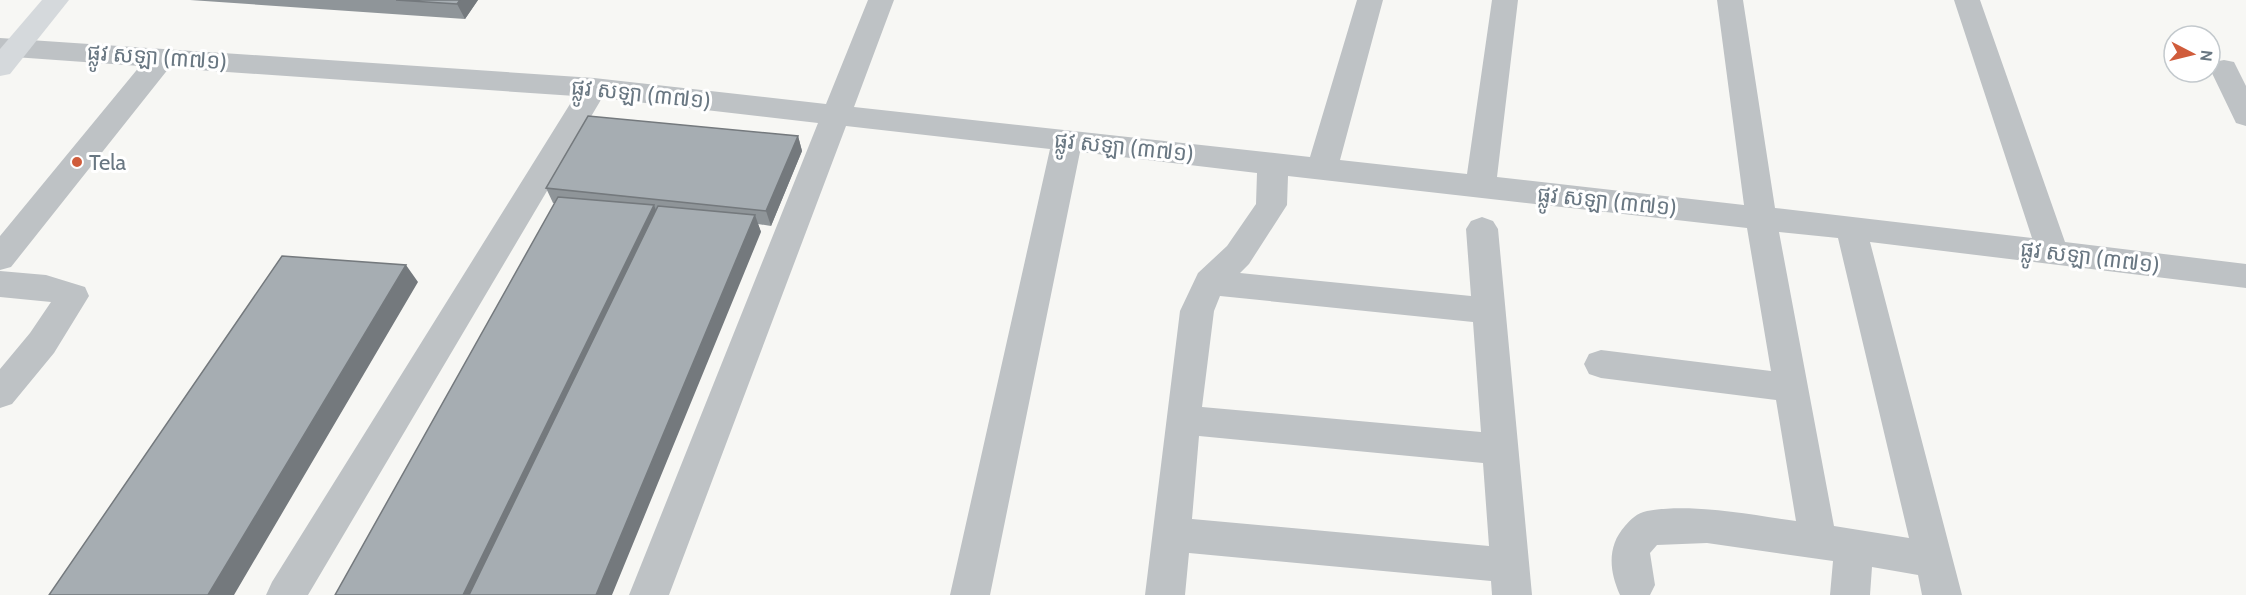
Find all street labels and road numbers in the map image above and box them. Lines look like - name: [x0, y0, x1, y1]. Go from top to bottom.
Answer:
- street label: ផ្លូវ សឡា (៣៧១): [86, 39, 228, 82]
- street label: ផ្លូវ សឡា (៣៧១): [569, 73, 712, 121]
- street label: ផ្លូវ សឡា (៣៧១): [1052, 126, 1195, 174]
- street label: ផ្លូវ សឡា (៣៧១): [1535, 180, 1678, 228]
- street label: ផ្លូវ សឡា (៣៧១): [2018, 235, 2161, 285]

